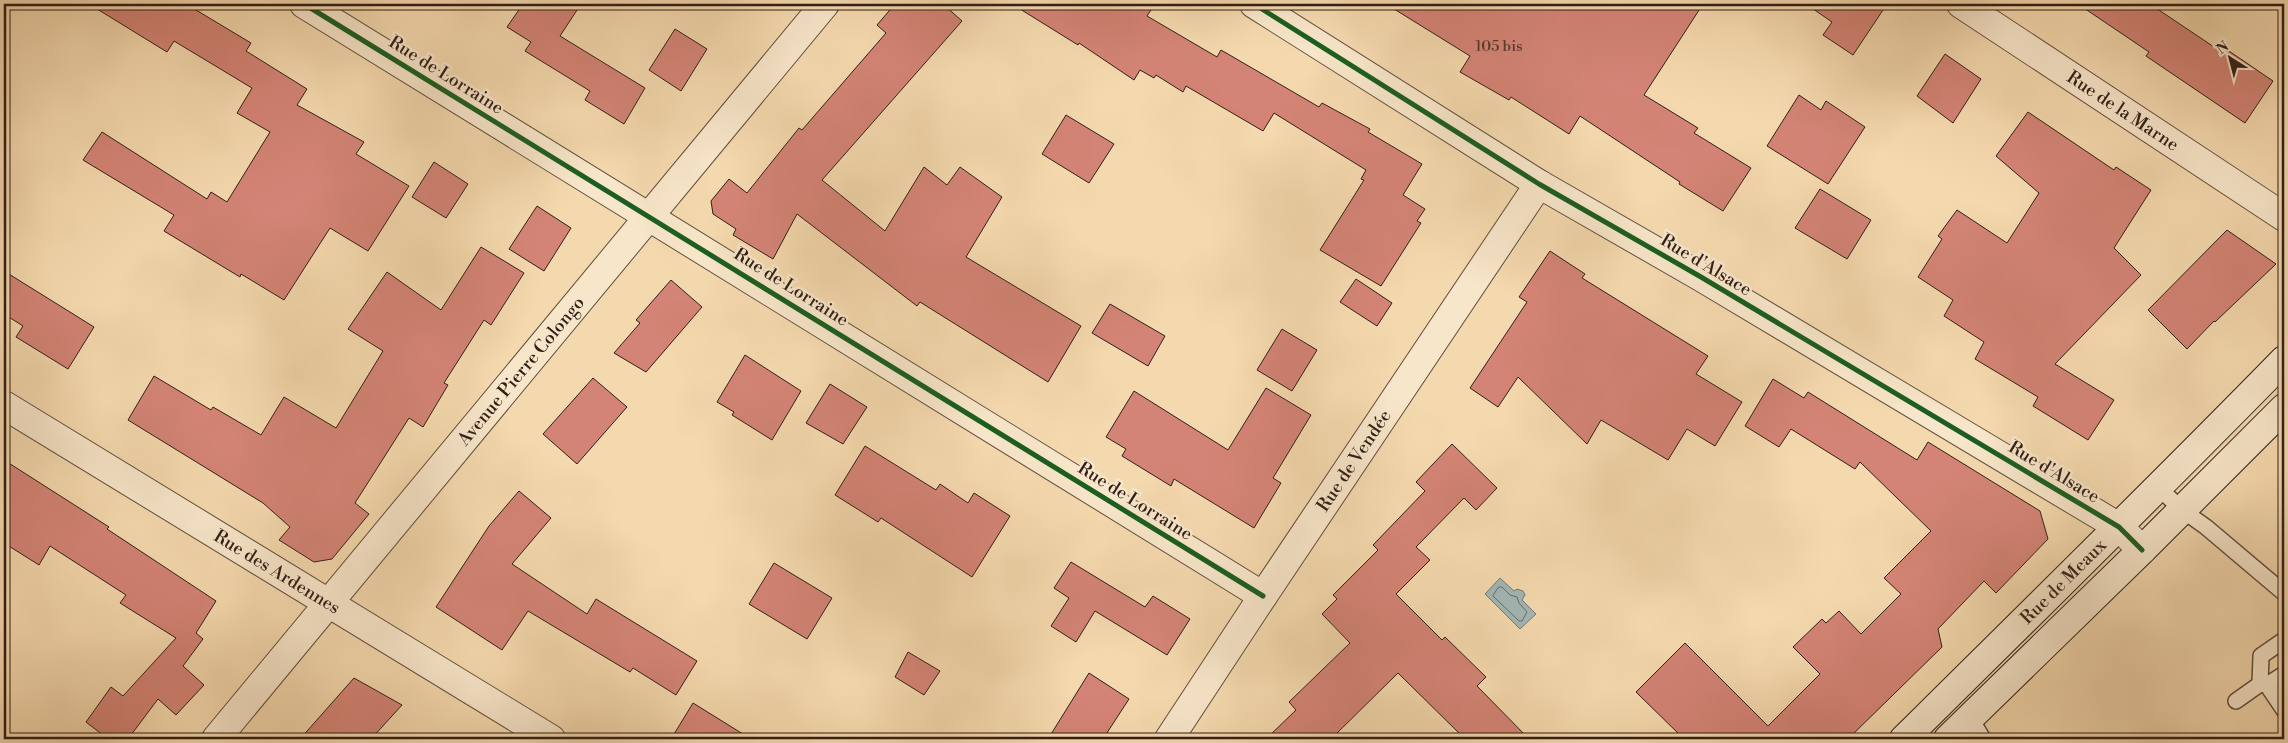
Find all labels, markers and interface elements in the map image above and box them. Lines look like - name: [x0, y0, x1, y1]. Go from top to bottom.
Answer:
- street label: Rue de Lorraine: [384, 30, 508, 120]
- north arrow: [2206, 32, 2256, 82]
- house number: 105 bis: [1475, 37, 1523, 56]
- text: N: [2213, 38, 2233, 59]
- street label: Rue de la Marne: [2062, 66, 2183, 156]
- street label: Rue d'Alsace: [1656, 229, 1756, 301]
- street label: Rue de Lorraine: [729, 242, 853, 332]
- street label: Avenue Pierre Colongo: [452, 292, 590, 451]
- street label: Rue de Vendée: [1311, 405, 1396, 516]
- street label: Rue d'Alsace: [2004, 436, 2104, 508]
- street label: Rue de Lorraine: [1073, 456, 1197, 546]
- street label: Rue des Ardennes: [210, 524, 345, 619]
- street label: Rue de Meaux: [2015, 533, 2112, 629]

